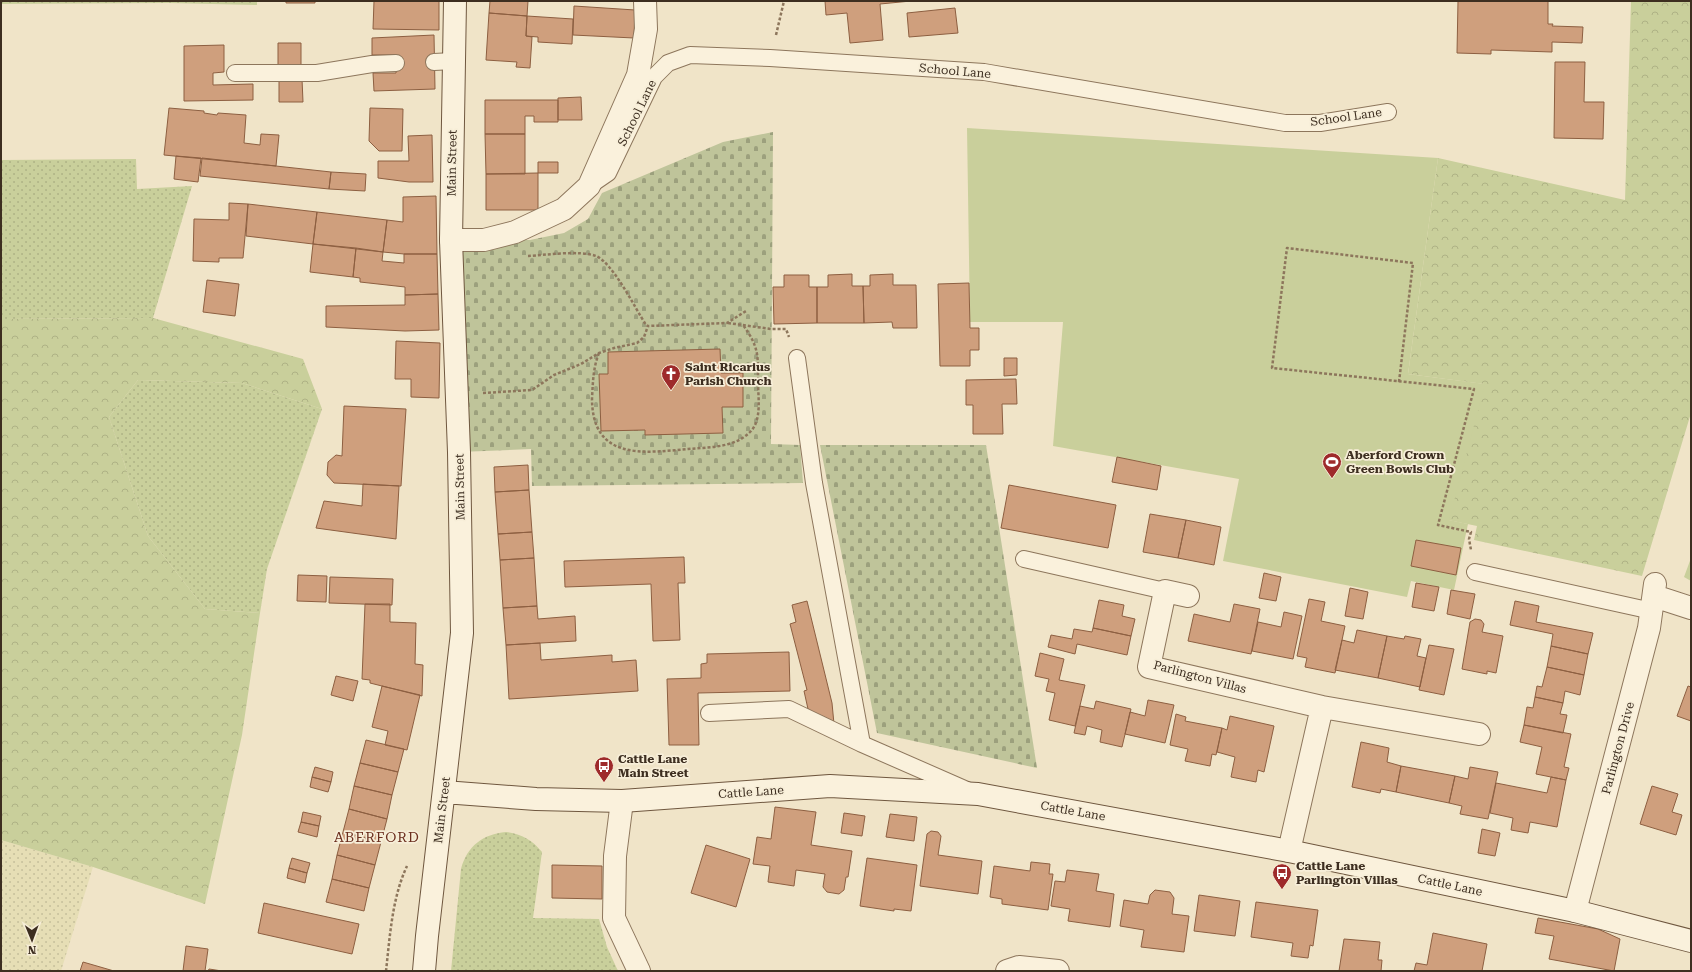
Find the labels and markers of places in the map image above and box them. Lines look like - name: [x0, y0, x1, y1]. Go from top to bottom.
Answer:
- place label: Saint Ricarius Parish Church: [685, 360, 772, 388]
- church icon: Saint Ricarius Parish Church: [660, 363, 682, 391]
- place label: Aberford Crown Green Bowls Club: [1346, 448, 1454, 476]
- sports icon: Aberford Crown Green Bowls Club: [1321, 451, 1343, 479]
- place label: Cattle Lane Main Street: [618, 752, 689, 780]
- bus stop icon: Cattle Lane Main Street: [593, 755, 615, 783]
- place label: Cattle Lane Parlington Villas: [1296, 859, 1398, 887]
- bus stop icon: Cattle Lane Parlington Villas: [1271, 862, 1293, 890]

